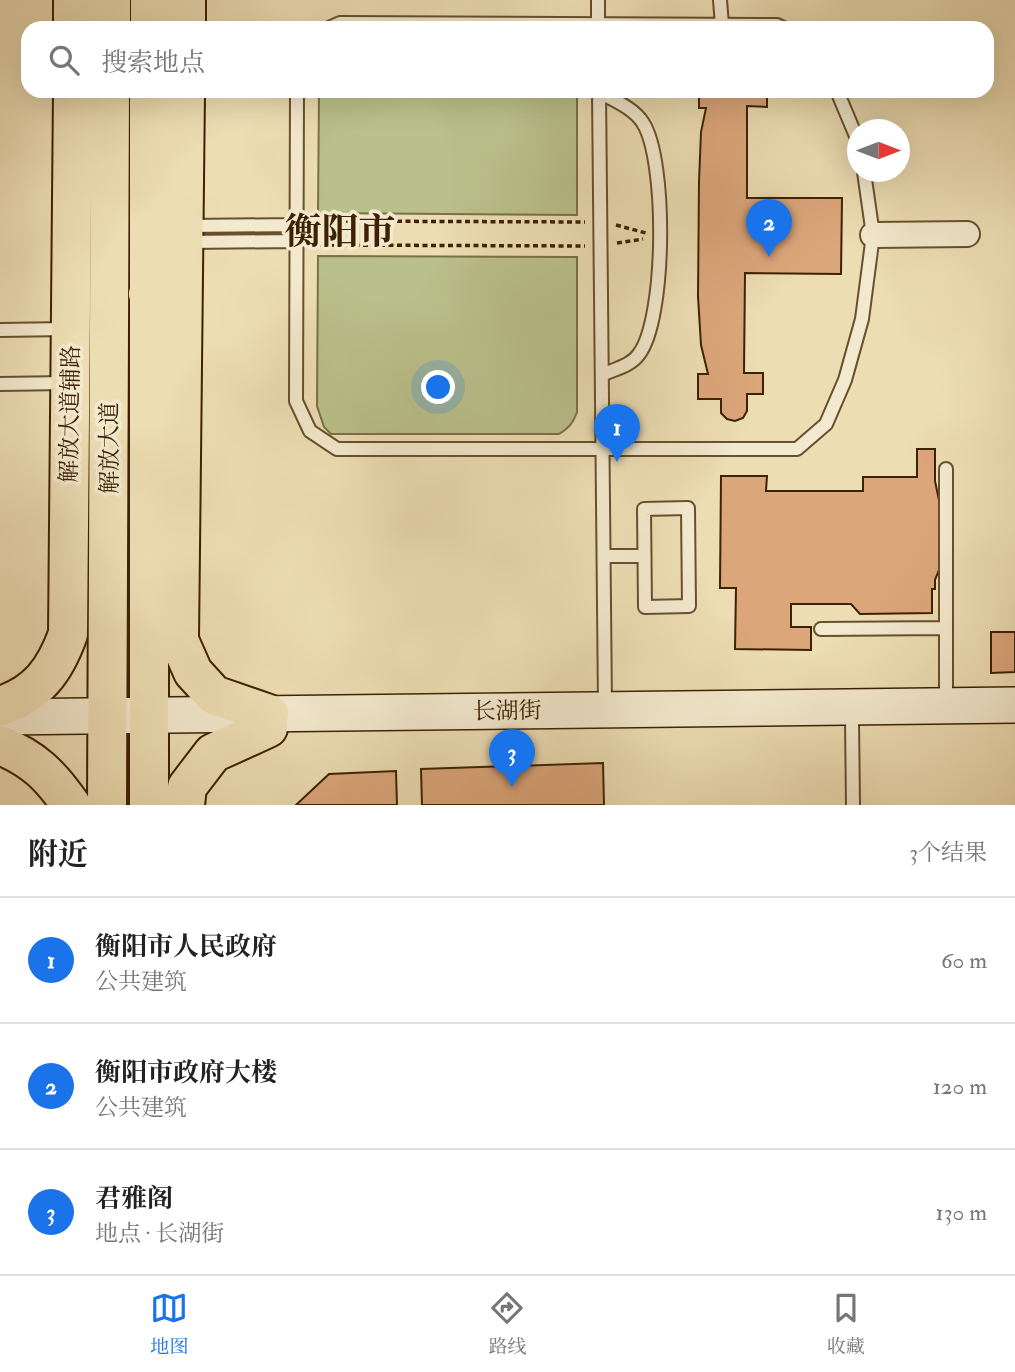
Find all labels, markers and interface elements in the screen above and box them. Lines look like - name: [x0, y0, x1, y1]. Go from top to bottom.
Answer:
- search box: [21, 21, 994, 98]
- icon: search: [45, 41, 83, 79]
- text: 搜索地点: [101, 47, 205, 79]
- north arrow: [847, 119, 910, 182]
- pin: 2: [746, 199, 792, 257]
- district label: 衡阳市: [285, 209, 396, 256]
- street label: 解放大道辅路: [54, 345, 86, 483]
- your location: [421, 370, 455, 404]
- street label: 解放大道: [95, 402, 124, 494]
- pin: 1: [594, 404, 640, 462]
- street label: 长湖街: [472, 696, 542, 726]
- pin: 3: [489, 729, 535, 787]
- text: 附近: [28, 836, 88, 873]
- text: 3个结果: [909, 838, 987, 867]
- text: 衡阳市人民政府: [95, 931, 277, 963]
- text: 1: [47, 946, 55, 975]
- text: 60 m: [941, 946, 987, 975]
- text: 公共建筑: [95, 967, 187, 996]
- text: 衡阳市政府大楼: [95, 1057, 277, 1089]
- text: 2: [45, 1072, 57, 1101]
- text: 120 m: [933, 1072, 987, 1101]
- text: 公共建筑: [95, 1093, 187, 1122]
- text: 君雅阁: [95, 1183, 173, 1215]
- text: 3: [47, 1198, 55, 1227]
- text: 130 m: [935, 1198, 987, 1227]
- text: 地点 · 长湖街: [95, 1219, 224, 1248]
- tab: 地图: [150, 1289, 188, 1359]
- tab: 路线: [488, 1289, 527, 1359]
- tab: 收藏: [827, 1289, 865, 1359]

